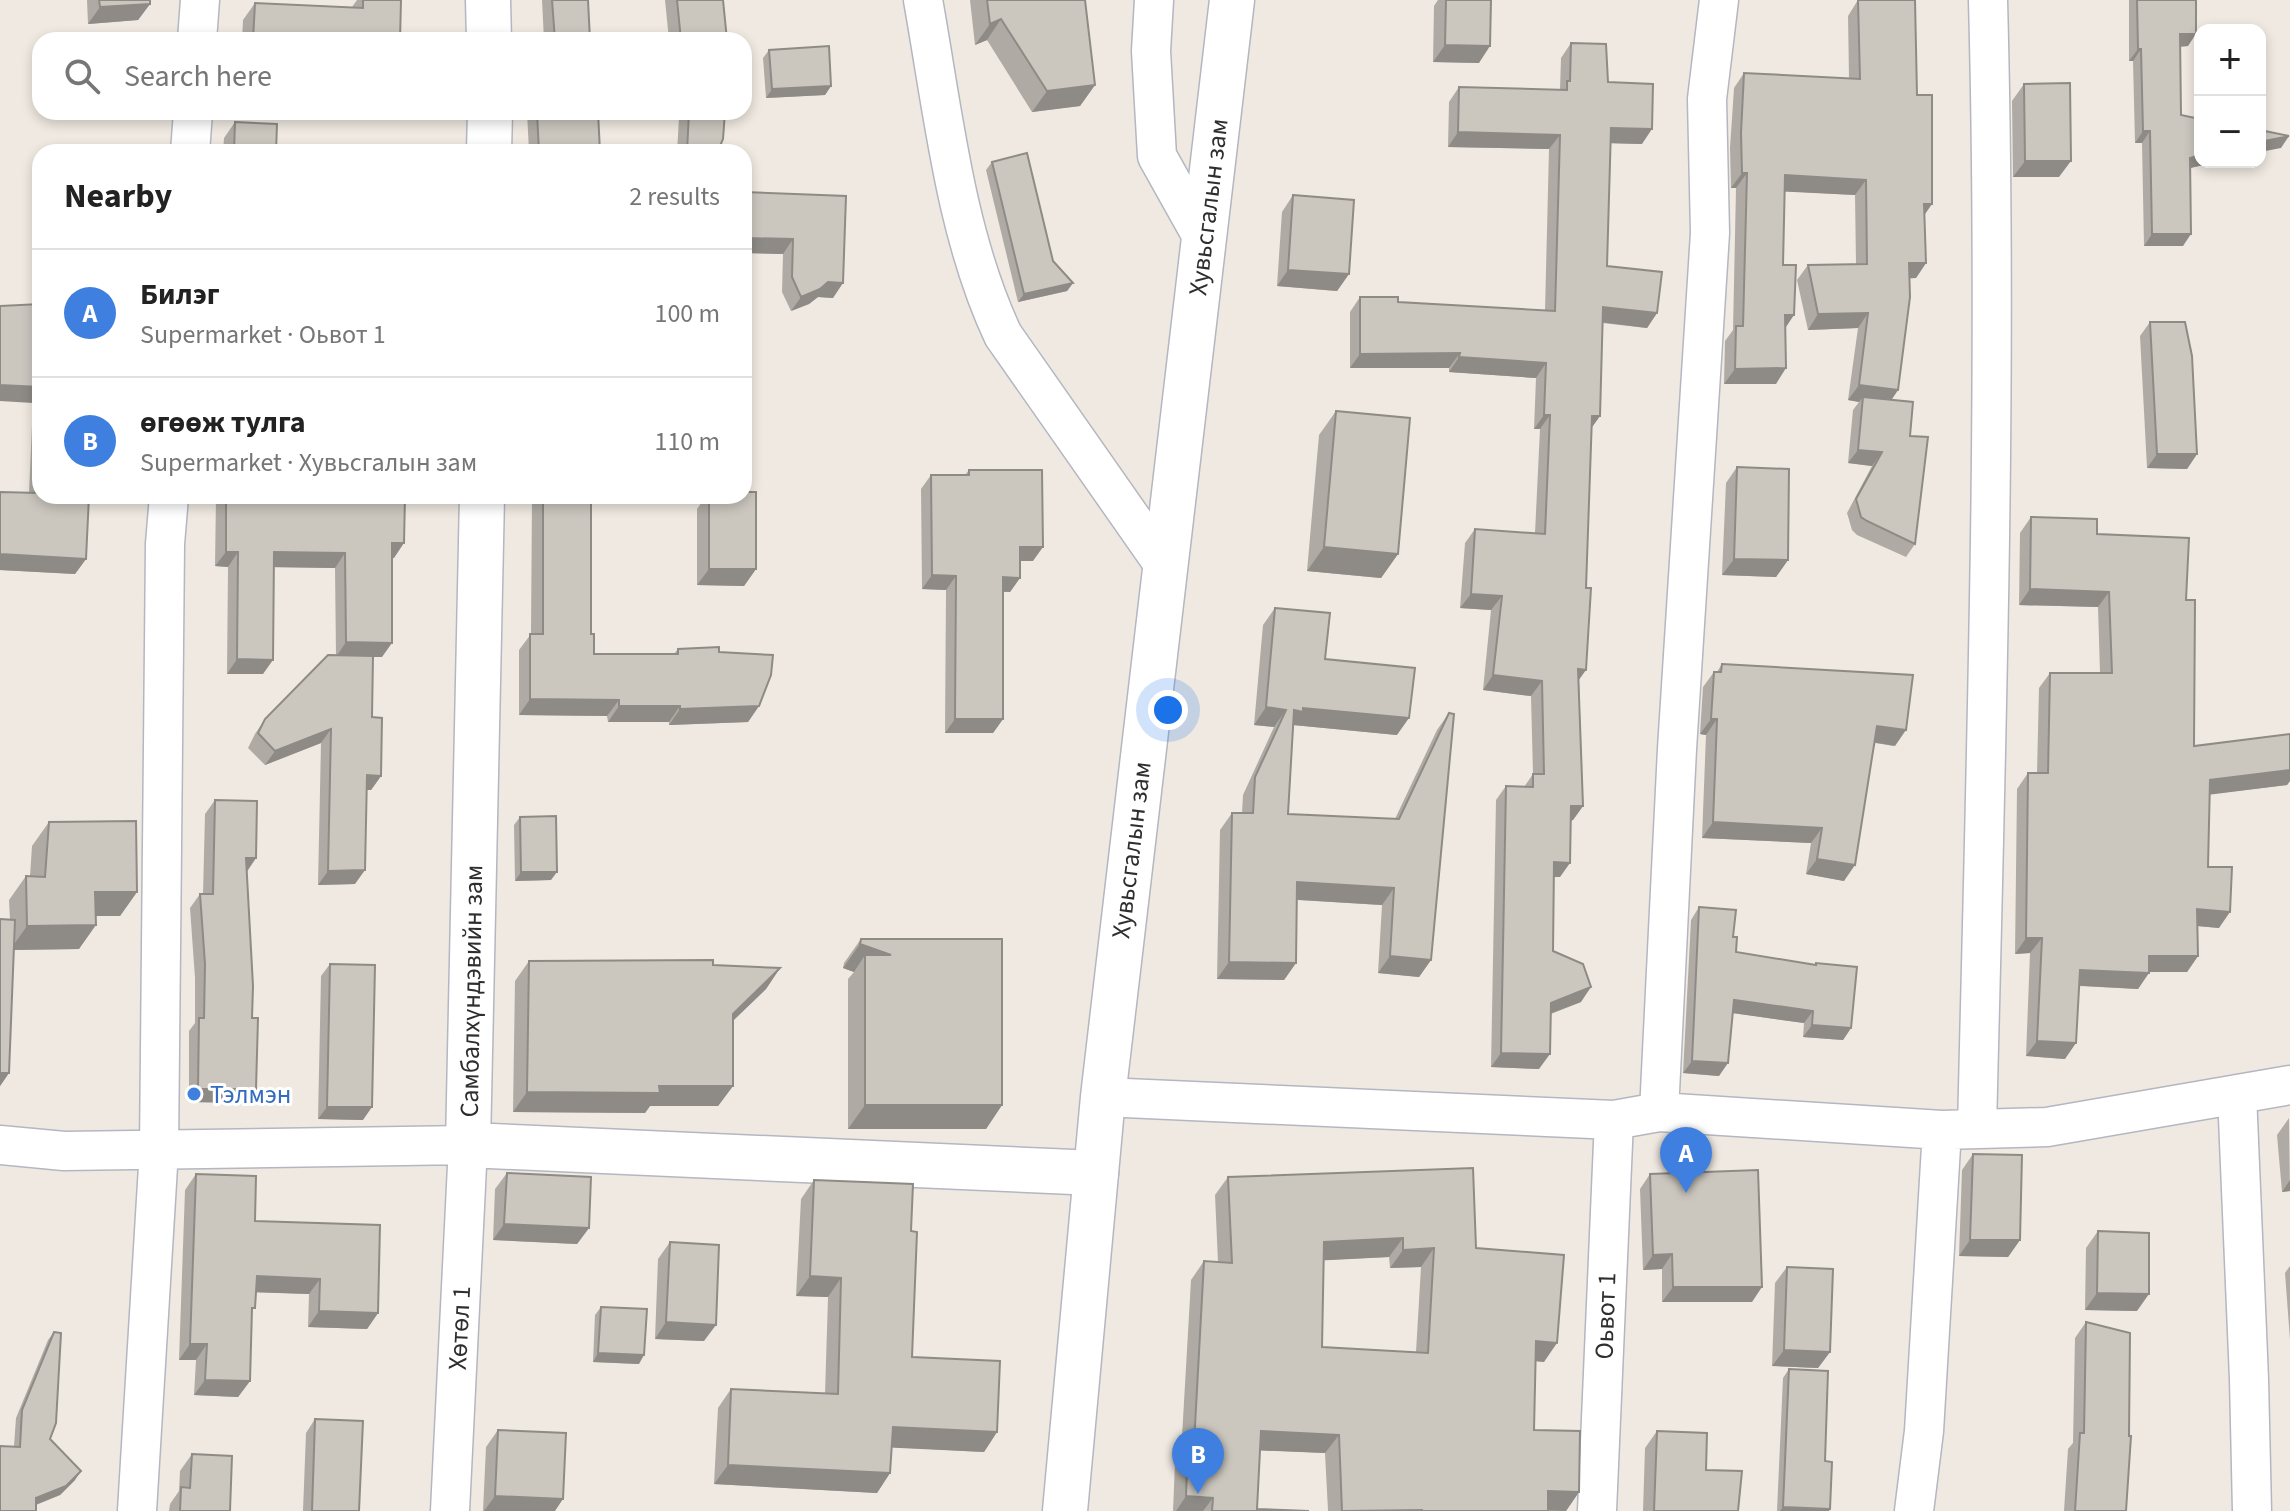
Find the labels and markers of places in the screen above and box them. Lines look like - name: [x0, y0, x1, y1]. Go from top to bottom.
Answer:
- place label: Тэлмэн: [210, 1076, 291, 1113]
- marker: Тэлмэн: [185, 1085, 203, 1103]
- pin: A: [1660, 1127, 1712, 1193]
- pin: B: [1172, 1428, 1224, 1494]

